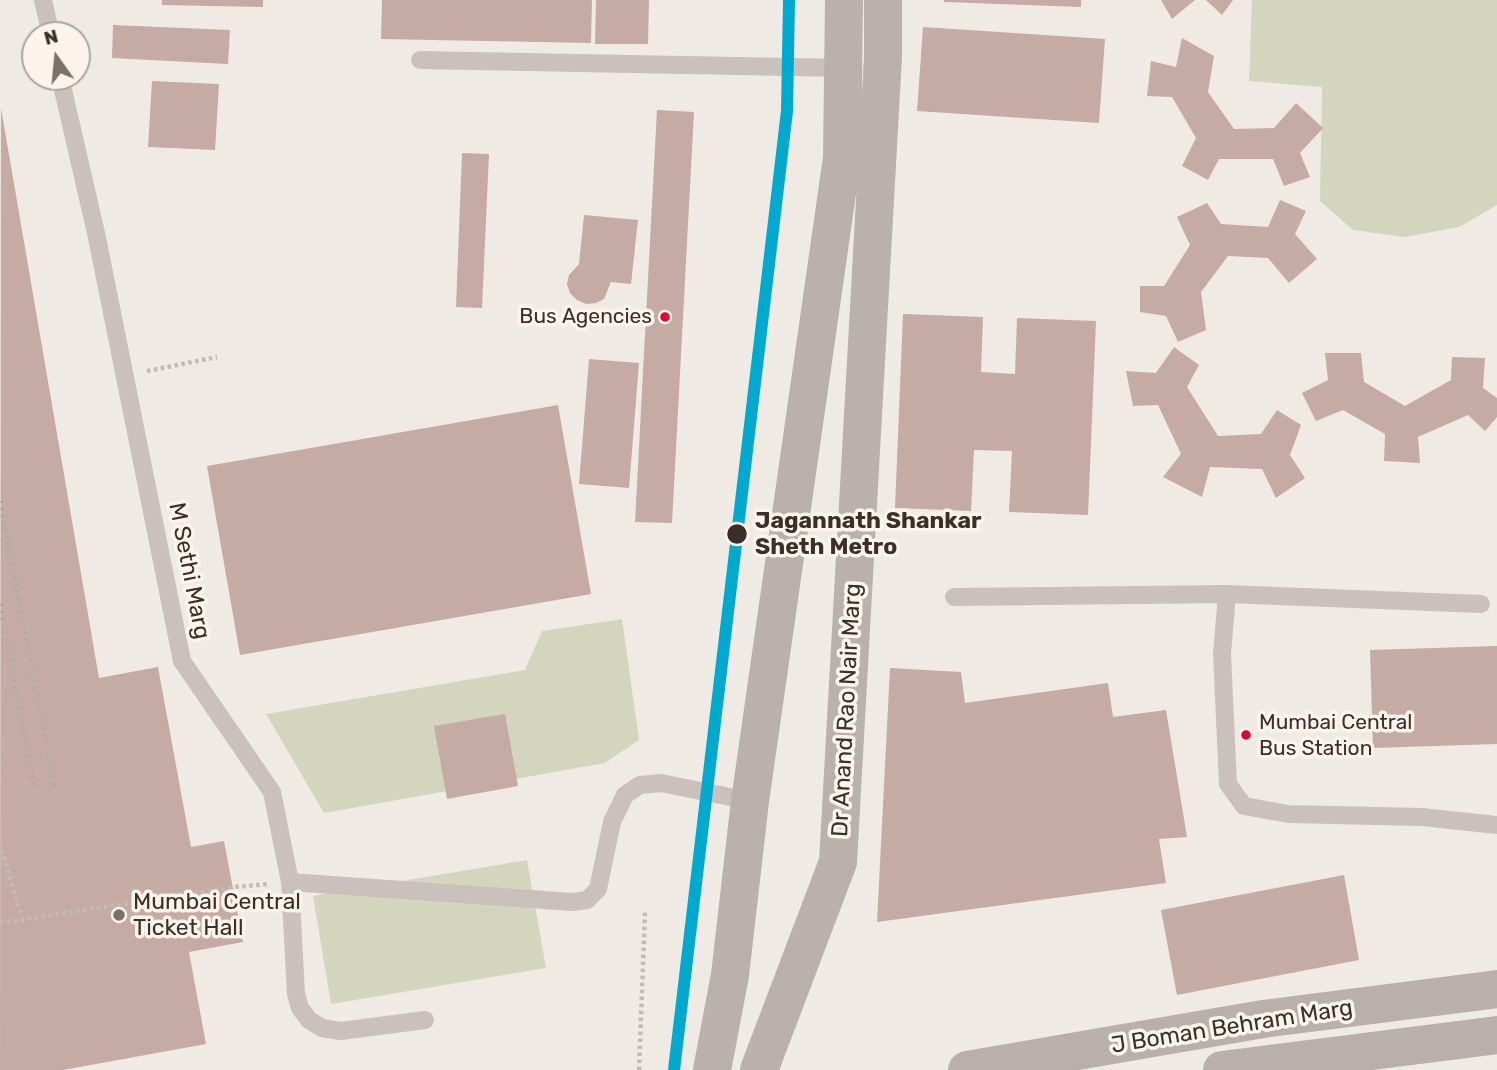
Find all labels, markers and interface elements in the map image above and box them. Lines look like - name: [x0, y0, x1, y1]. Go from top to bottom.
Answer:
- north arrow: [21, 21, 91, 91]
- text: N: [41, 24, 61, 50]
- place label: Bus Agencies: [519, 304, 652, 330]
- marker: Bus Agencies: [658, 310, 672, 324]
- street label: M Sethi Marg: [162, 500, 216, 642]
- place label: Jagannath Shankar Sheth Metro: [755, 507, 982, 561]
- marker: Jagannath Shankar Sheth Metro: [725, 522, 749, 546]
- street label: Dr Anand Rao Nair Marg: [827, 582, 867, 838]
- place label: Mumbai Central Bus Station: [1259, 710, 1412, 760]
- marker: Mumbai Central Bus Station: [1239, 728, 1253, 742]
- place label: Mumbai Central Ticket Hall: [133, 888, 301, 942]
- marker: Mumbai Central Ticket Hall: [111, 907, 127, 923]
- street label: J Boman Behram Marg: [1109, 994, 1355, 1060]

